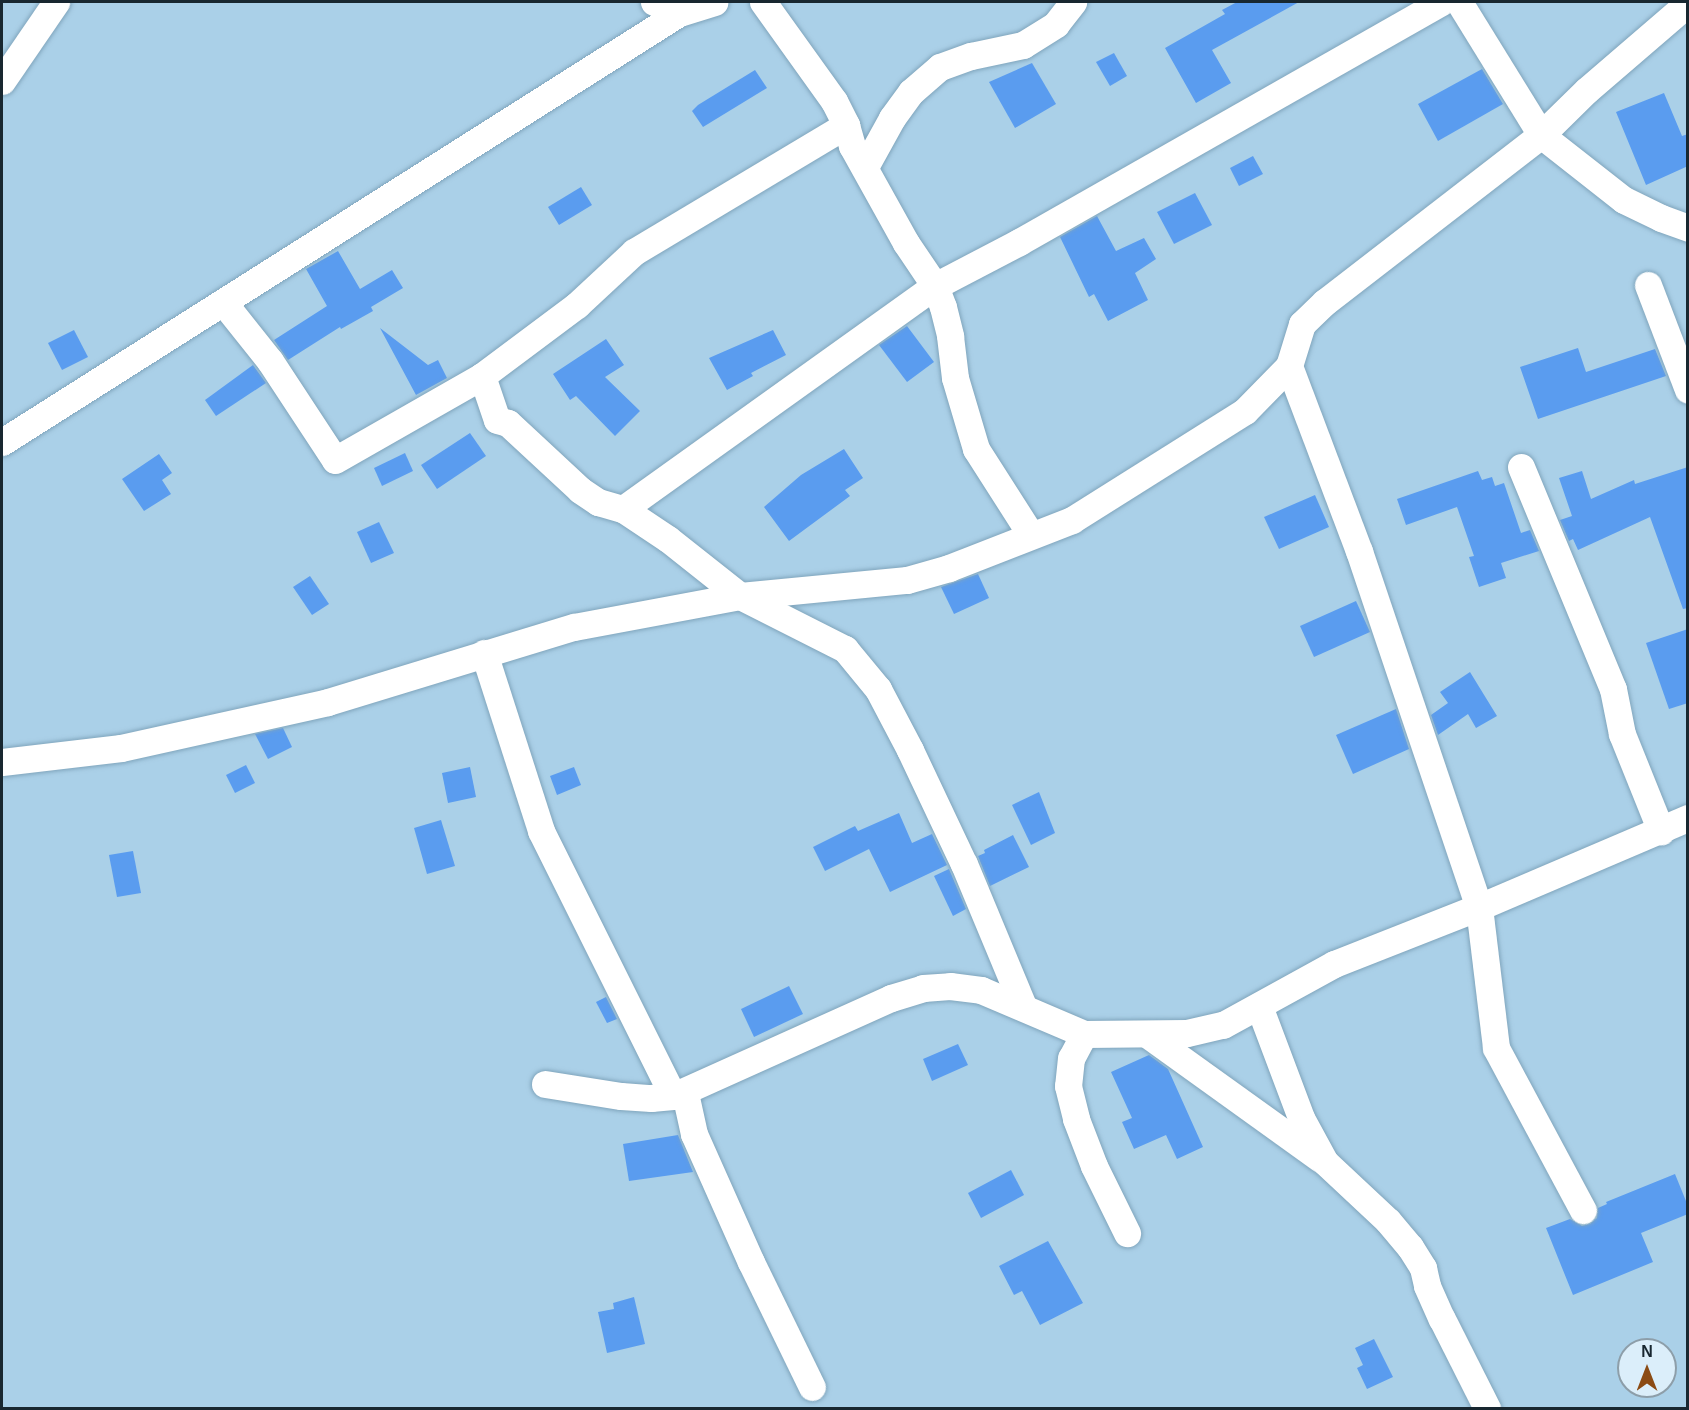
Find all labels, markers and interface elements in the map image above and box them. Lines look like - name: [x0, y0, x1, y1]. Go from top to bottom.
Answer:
- north arrow: [1617, 1338, 1677, 1398]
- text: N: [1641, 1343, 1653, 1360]

